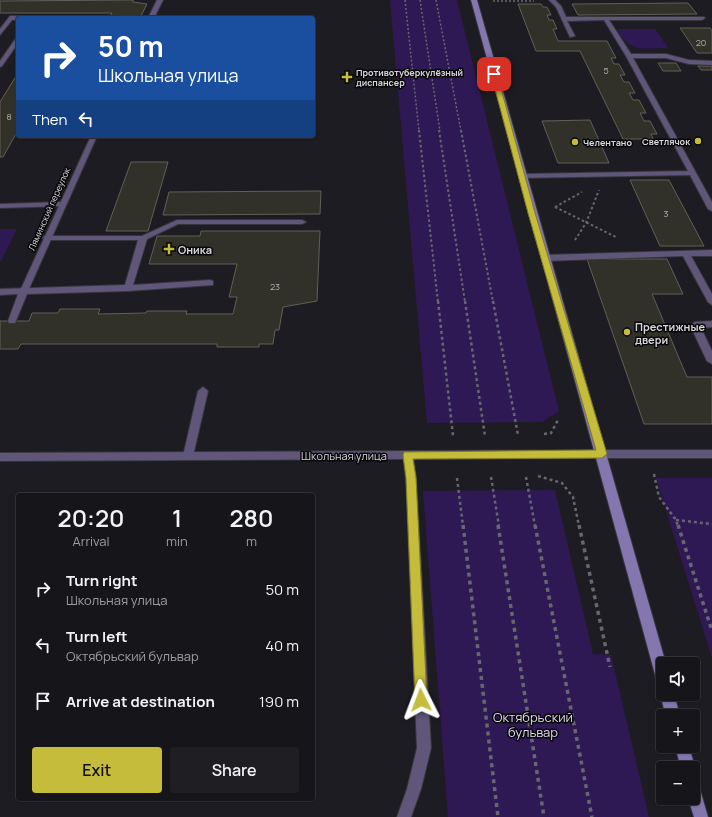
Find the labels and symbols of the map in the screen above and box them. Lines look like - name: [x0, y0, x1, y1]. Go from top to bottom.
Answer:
- house number: 20: [696, 36, 706, 49]
- pin: [477, 57, 511, 91]
- house number: 5: [603, 64, 609, 77]
- place label: Противотуберкулёзный диспансер: [356, 66, 463, 89]
- marker: Противотуберкулёзный диспансер: [341, 71, 353, 83]
- house number: 8: [6, 110, 12, 123]
- place label: Светлячок: [642, 135, 691, 148]
- place label: Челентано: [583, 136, 632, 149]
- marker: Светлячок: [693, 136, 703, 146]
- marker: Челентано: [570, 137, 580, 147]
- street label: Ляминский переулок: [25, 165, 73, 253]
- house number: 3: [664, 207, 669, 220]
- place label: Оника: [178, 242, 212, 257]
- marker: Оника: [163, 243, 175, 255]
- house number: 23: [270, 280, 280, 293]
- place label: Престижные двери: [635, 319, 706, 347]
- marker: Престижные двери: [622, 327, 632, 337]
- street label: Школьная улица: [301, 448, 387, 463]
- position arrow: [400, 679, 442, 721]
- park label: Октябрьский бульвар: [493, 708, 573, 741]

